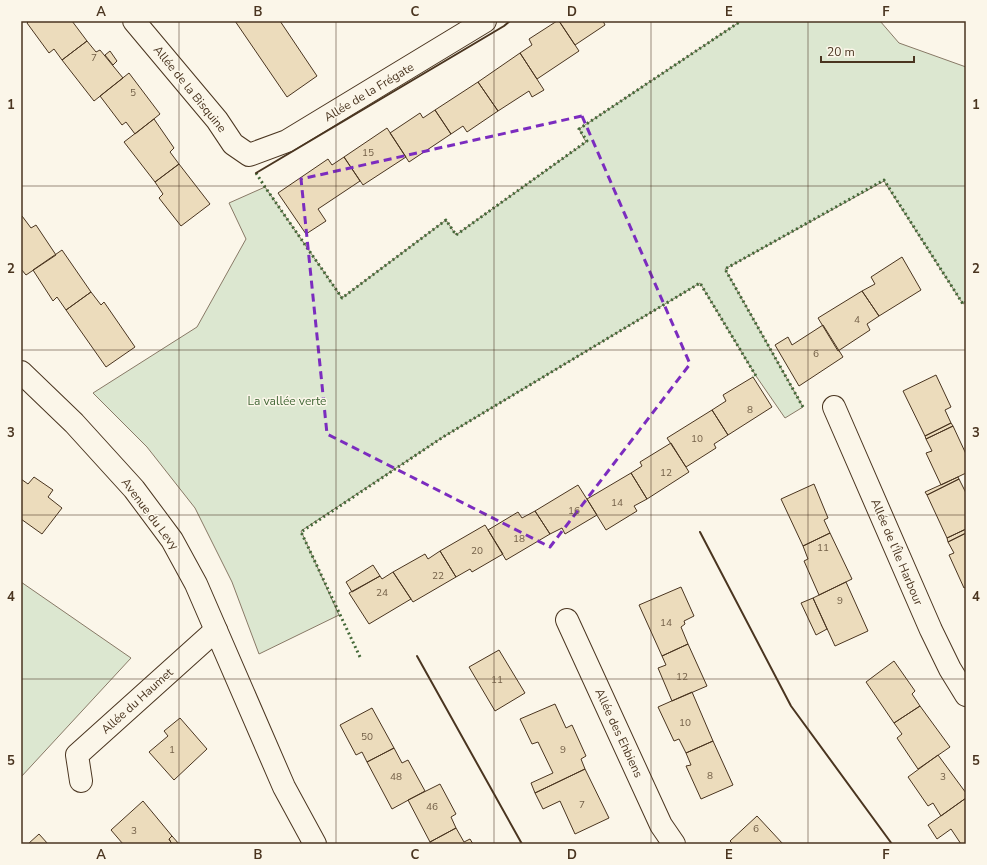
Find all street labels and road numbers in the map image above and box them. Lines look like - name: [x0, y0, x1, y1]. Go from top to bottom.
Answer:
- street label: Allée de la Bisquine: [150, 42, 230, 136]
- street label: Allée de la Frégate: [321, 59, 417, 125]
- street label: Avenue du Levy: [118, 475, 183, 554]
- street label: Allée de l'Île Harbour: [867, 496, 927, 608]
- street label: Allée du Haumet: [98, 664, 177, 738]
- street label: Allée des Ehbiens: [591, 686, 647, 780]

